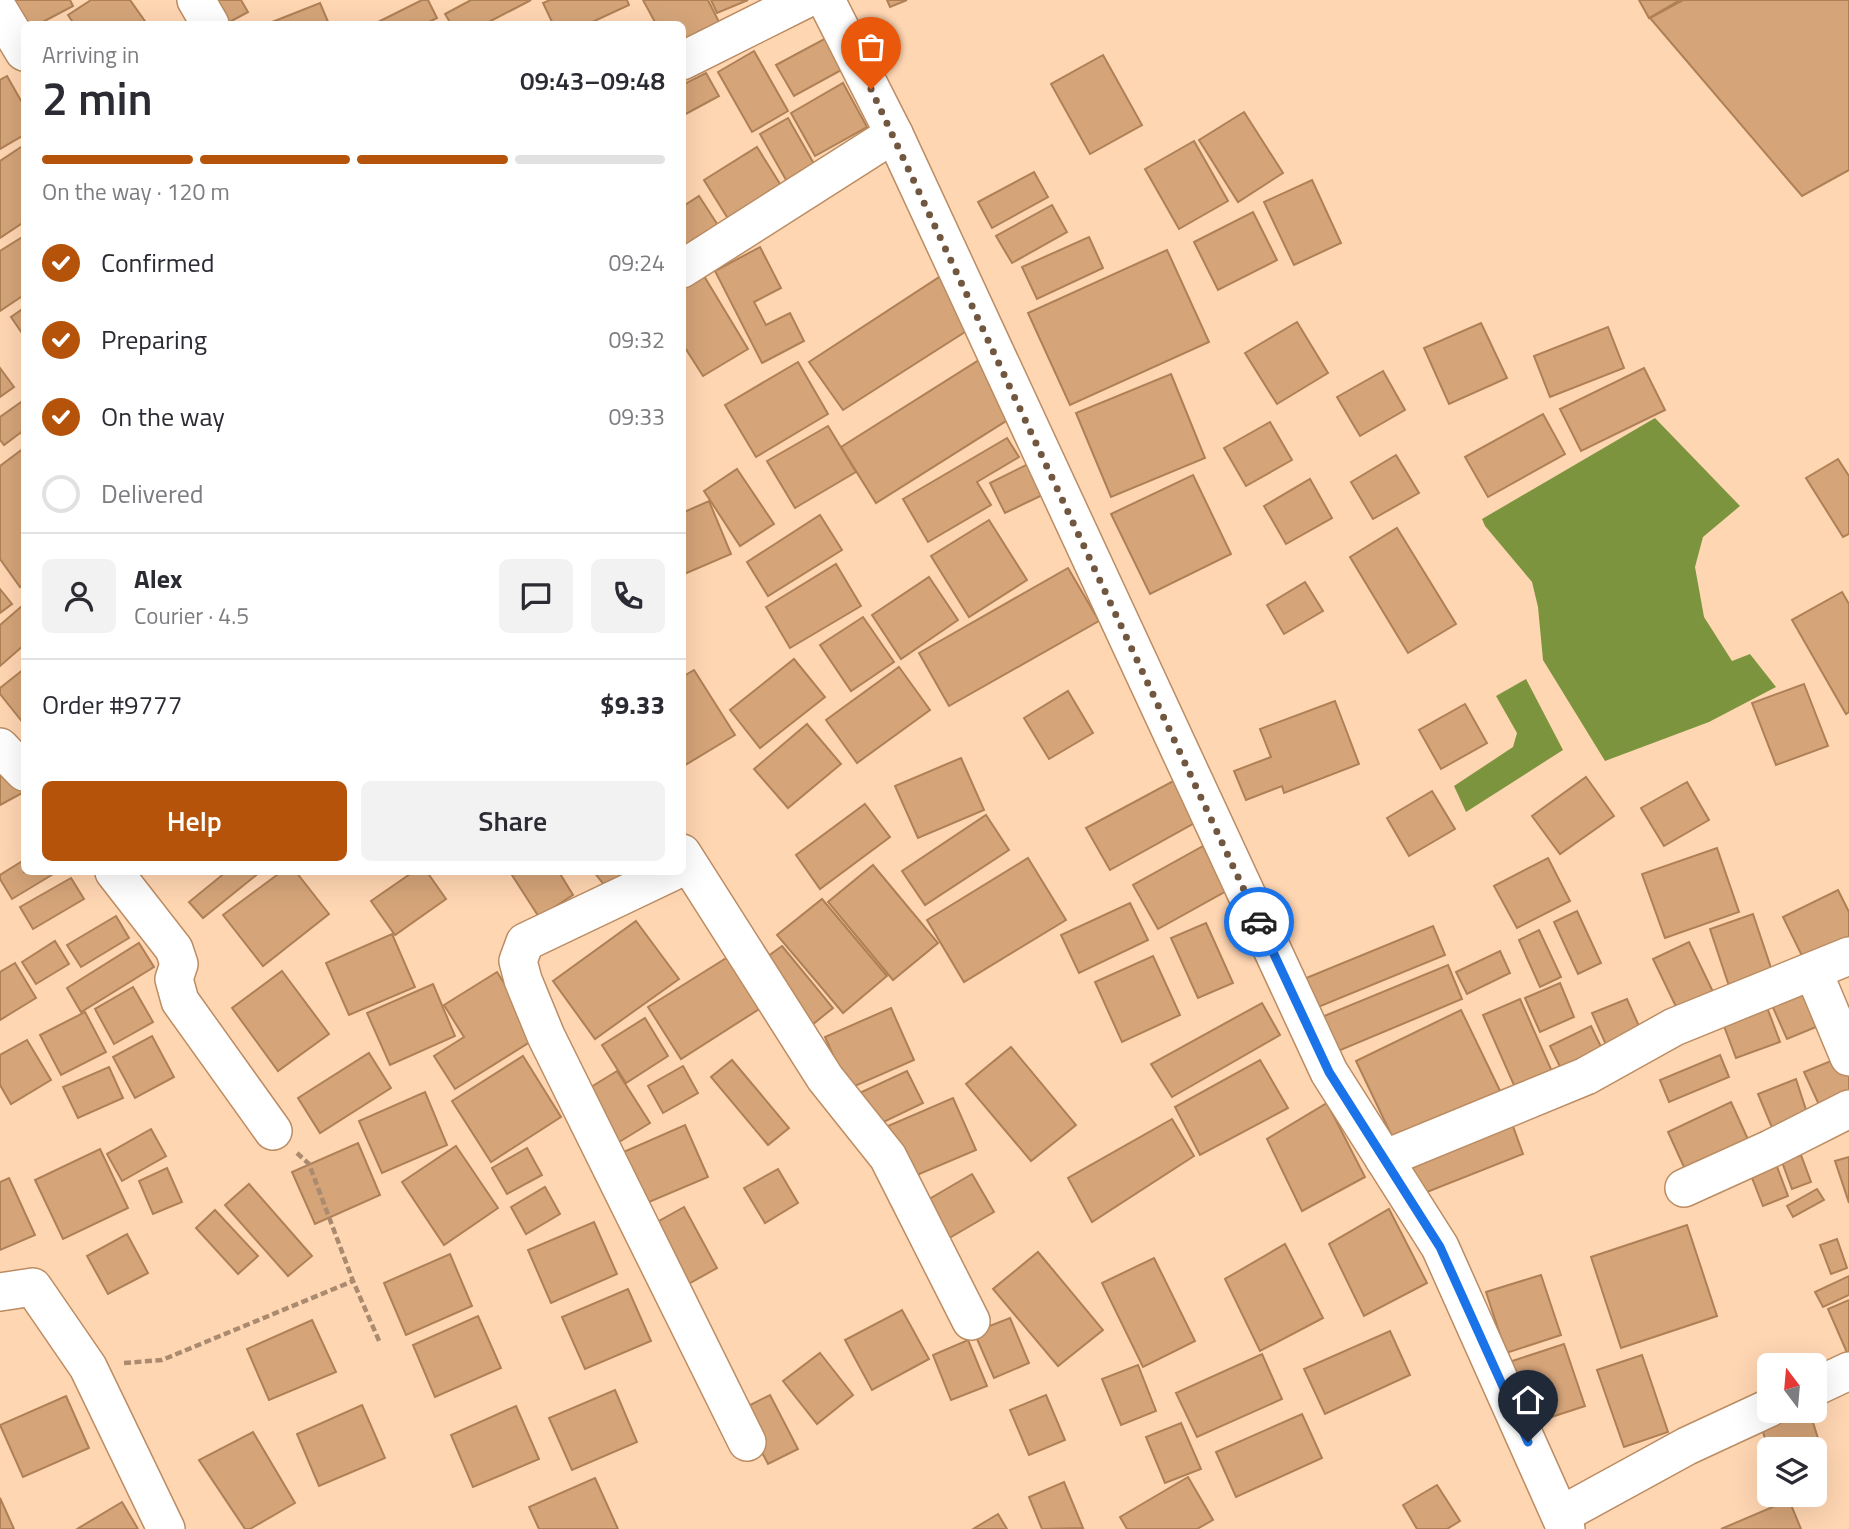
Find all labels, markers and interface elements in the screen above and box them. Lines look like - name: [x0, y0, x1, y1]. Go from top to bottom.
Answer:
- pin: [841, 17, 901, 89]
- icon: bag: [852, 28, 890, 66]
- text: Arriving in: [42, 37, 139, 72]
- text: 09:43–09:48: [520, 61, 665, 100]
- text: 2 min: [42, 63, 153, 133]
- text: On the way · 120 m: [42, 174, 230, 209]
- text: Confirmed: [101, 243, 215, 282]
- icon: check: [42, 244, 80, 282]
- text: 09:24: [608, 245, 665, 280]
- text: Preparing: [101, 320, 207, 359]
- icon: check: [42, 321, 80, 359]
- text: 09:32: [608, 322, 665, 357]
- text: On the way: [101, 397, 225, 436]
- icon: check: [42, 398, 80, 436]
- text: 09:33: [608, 399, 665, 434]
- text: Delivered: [101, 474, 204, 513]
- button: person: [42, 559, 116, 633]
- text: Alex: [134, 559, 182, 598]
- button: chat: [499, 559, 573, 633]
- button: phone: [591, 559, 665, 633]
- text: Courier · 4.5: [134, 598, 249, 633]
- text: Order #9777: [42, 685, 182, 724]
- text: $9.33: [600, 685, 665, 724]
- button: Help: [42, 781, 347, 861]
- button: Share: [361, 781, 665, 861]
- courier: [1224, 887, 1294, 957]
- icon: car: [1240, 903, 1278, 941]
- north arrow: [1757, 1353, 1827, 1423]
- map controls: [1757, 1353, 1827, 1507]
- pin: [1498, 1370, 1558, 1442]
- icon: home: [1509, 1381, 1547, 1419]
- button: layers: [1757, 1437, 1827, 1507]

